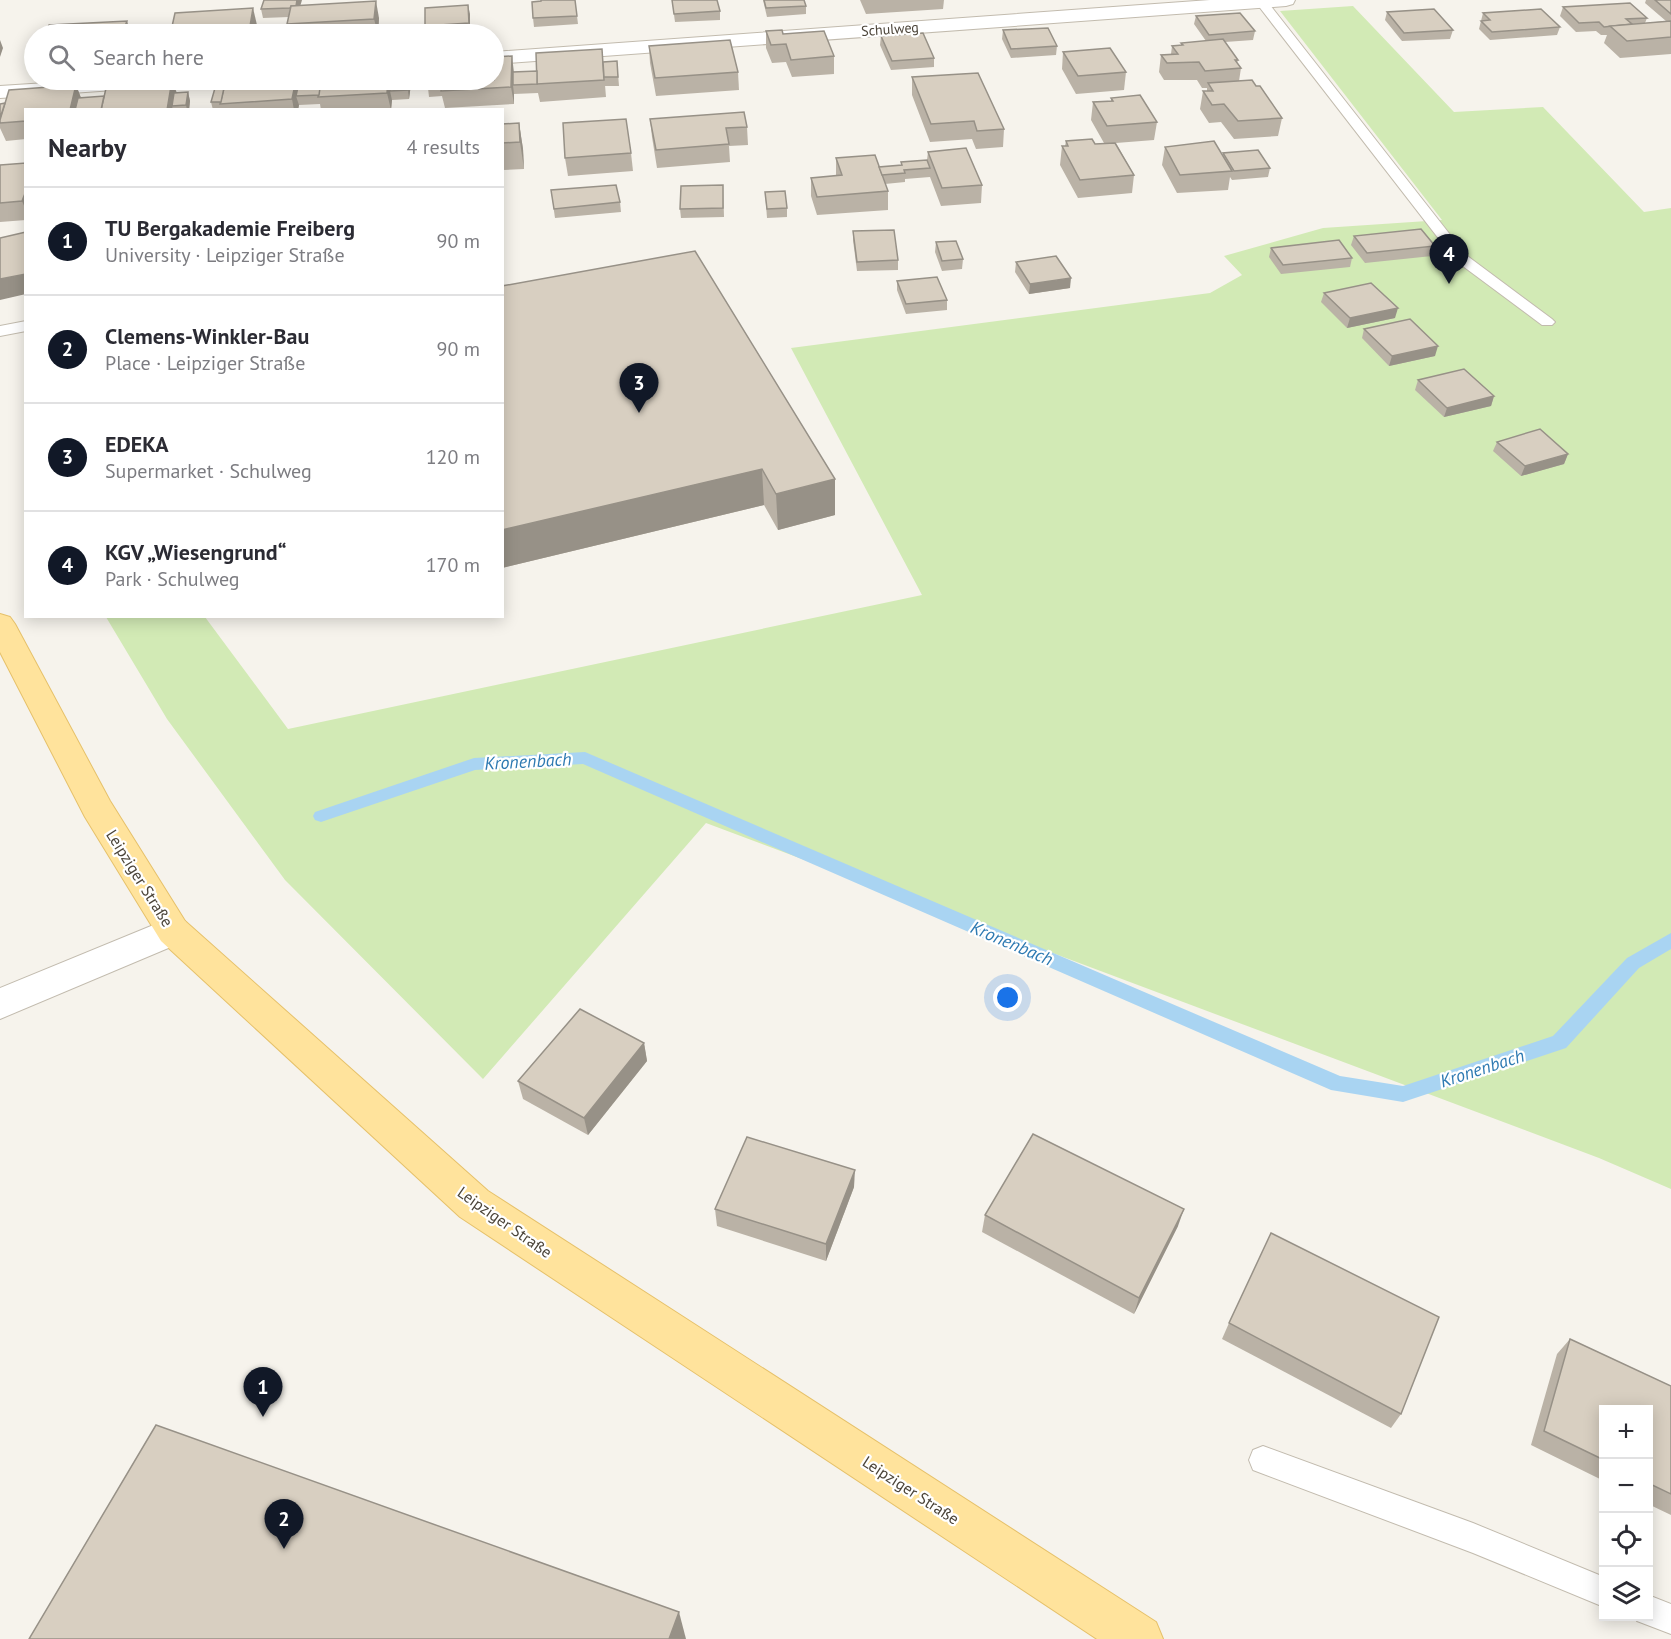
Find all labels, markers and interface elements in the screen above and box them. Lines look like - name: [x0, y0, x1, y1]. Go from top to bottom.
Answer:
- street label: Schulweg: [861, 18, 919, 40]
- search box: [24, 24, 504, 90]
- icon: search: [45, 41, 78, 74]
- text: Search here: [93, 43, 204, 71]
- text: Nearby: [48, 131, 126, 164]
- text: 4 results: [407, 134, 480, 160]
- text: TU Bergakademie Freiberg: [105, 214, 355, 242]
- text: 1: [62, 228, 73, 254]
- text: 90 m: [437, 228, 480, 254]
- pin: 4: [1430, 234, 1468, 284]
- text: University · Leipziger Straße: [105, 242, 345, 268]
- text: Clemens-Winkler-Bau: [105, 322, 309, 350]
- text: 2: [62, 336, 73, 362]
- text: 90 m: [437, 336, 480, 362]
- text: Place · Leipziger Straße: [105, 350, 305, 376]
- pin: 3: [620, 364, 658, 413]
- text: EDEKA: [105, 430, 169, 458]
- text: 3: [62, 444, 73, 470]
- text: 120 m: [426, 444, 480, 470]
- text: Supermarket · Schulweg: [105, 458, 312, 484]
- text: KGV „Wiesengrund“: [105, 538, 286, 566]
- text: 4: [62, 552, 73, 578]
- text: 170 m: [426, 552, 480, 578]
- text: Park · Schulweg: [105, 566, 240, 592]
- water label: Kronenbach: [484, 747, 572, 775]
- street label: Leipziger Straße: [102, 826, 178, 930]
- water label: Kronenbach: [967, 915, 1057, 971]
- your location: [993, 983, 1022, 1012]
- water label: Kronenbach: [1437, 1044, 1527, 1092]
- street label: Leipziger Straße: [454, 1182, 556, 1262]
- pin: 1: [244, 1368, 282, 1417]
- map controls: [1599, 1405, 1653, 1621]
- button: +: [1599, 1405, 1653, 1459]
- street label: Leipziger Straße: [859, 1451, 963, 1529]
- button: −: [1599, 1459, 1653, 1513]
- pin: 2: [264, 1500, 304, 1549]
- button: locate: [1599, 1513, 1653, 1567]
- button: layers: [1599, 1567, 1653, 1621]

